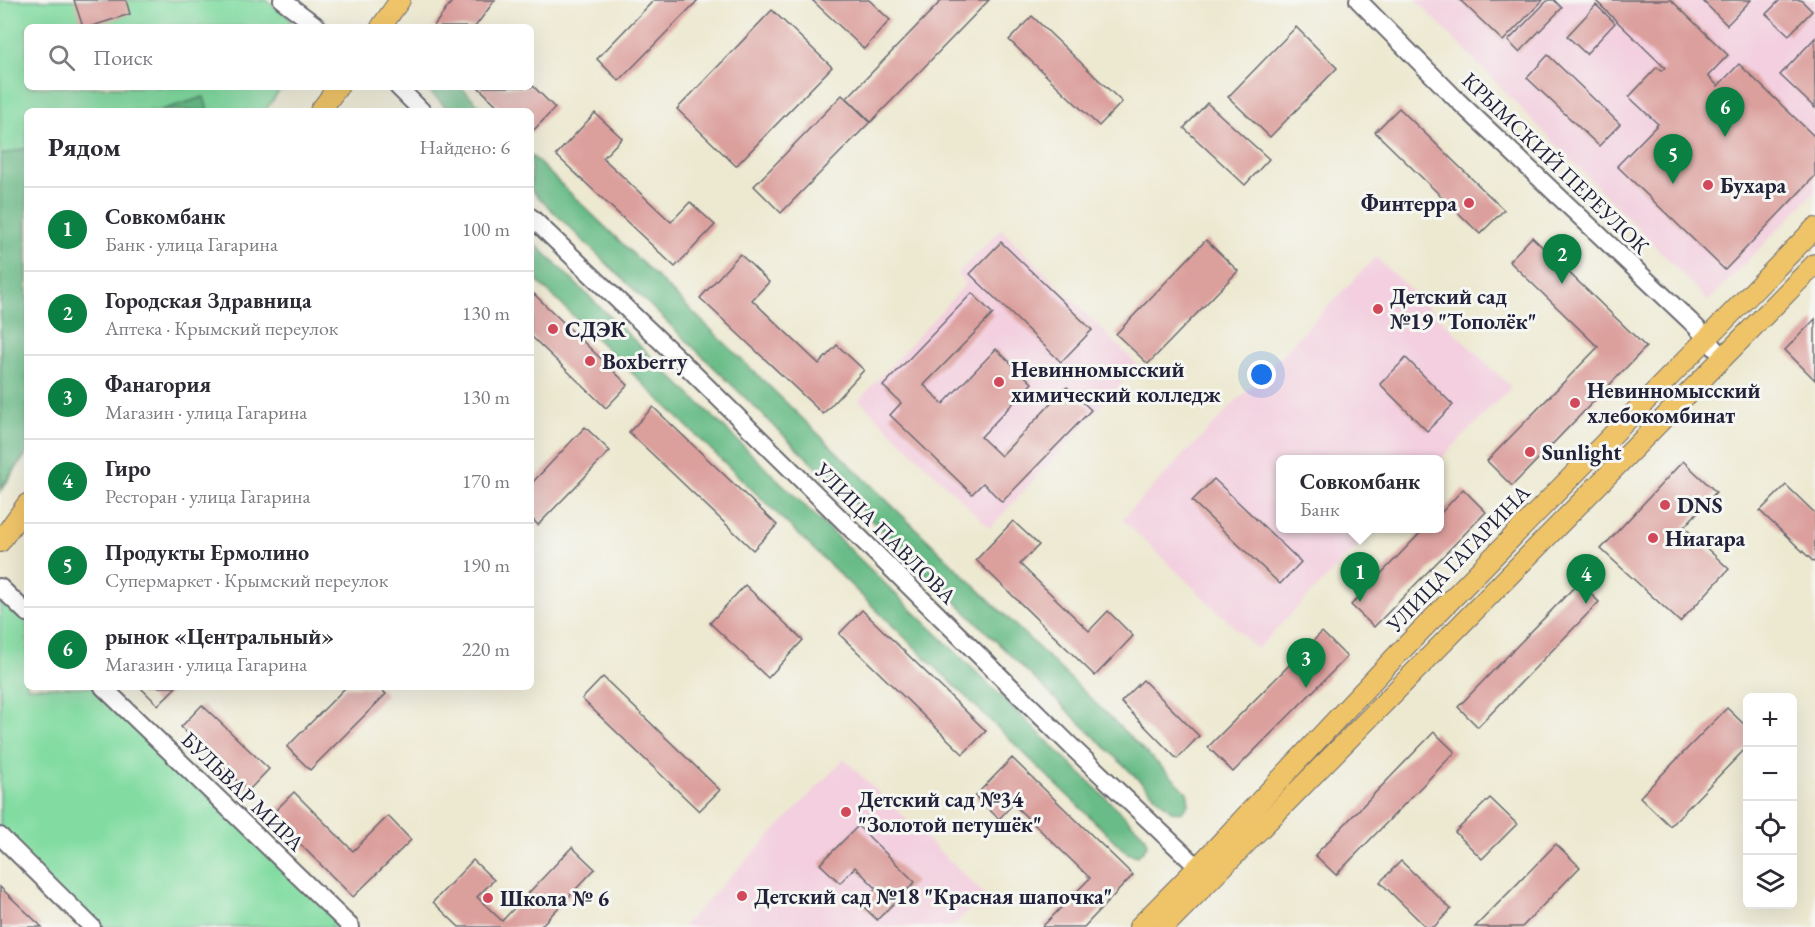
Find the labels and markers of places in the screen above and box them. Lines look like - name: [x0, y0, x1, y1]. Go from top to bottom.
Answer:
- pin: 6: [1706, 88, 1744, 137]
- pin: 5: [1654, 134, 1692, 184]
- place label: Бухара: [1720, 171, 1786, 200]
- marker: Бухара: [1701, 178, 1715, 192]
- place label: Финтерра: [1361, 189, 1457, 218]
- marker: Финтерра: [1462, 196, 1476, 210]
- pin: 2: [1542, 234, 1582, 284]
- place label: Детский сад №19 "Тополёк": [1390, 282, 1536, 336]
- marker: Детский сад №19 "Тополёк": [1371, 302, 1385, 316]
- place label: СДЭК: [565, 315, 627, 344]
- marker: СДЭК: [546, 322, 560, 336]
- place label: Boxberry: [602, 347, 688, 376]
- marker: Boxberry: [583, 354, 597, 368]
- place label: Невинномысский химический колледж: [1011, 355, 1221, 409]
- marker: Невинномысский химический колледж: [992, 375, 1006, 389]
- place label: Невинномысский хлебокомбинат: [1587, 376, 1760, 430]
- marker: Невинномысский хлебокомбинат: [1568, 396, 1582, 410]
- place label: Sunlight: [1542, 438, 1622, 467]
- marker: Sunlight: [1523, 445, 1537, 459]
- place label: DNS: [1677, 491, 1723, 520]
- marker: DNS: [1658, 498, 1672, 512]
- place label: Ниагара: [1665, 524, 1746, 553]
- marker: Ниагара: [1646, 531, 1660, 545]
- pin: 1: [1340, 552, 1380, 602]
- pin: 4: [1566, 554, 1606, 604]
- pin: 3: [1286, 638, 1326, 688]
- place label: Детский сад №34 "Золотой петушёк": [858, 785, 1042, 839]
- marker: Детский сад №34 "Золотой петушёк": [839, 805, 853, 819]
- place label: Детский сад №18 "Красная шапочка": [754, 882, 1112, 911]
- place label: Школа № 6: [500, 884, 609, 913]
- marker: Детский сад №18 "Красная шапочка": [735, 889, 749, 903]
- marker: Школа № 6: [481, 891, 495, 905]

